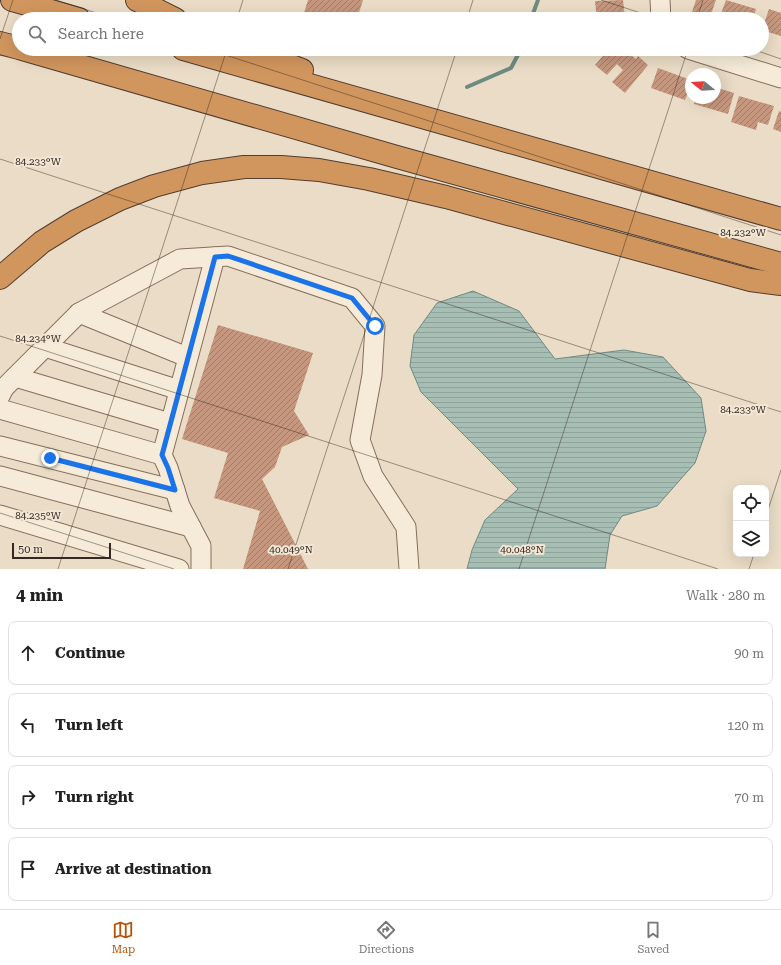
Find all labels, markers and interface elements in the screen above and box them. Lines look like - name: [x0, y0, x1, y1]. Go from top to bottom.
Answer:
- search box: [12, 12, 769, 56]
- icon: search: [26, 23, 48, 45]
- text: Search here: [58, 25, 144, 43]
- north arrow: [685, 68, 721, 104]
- text: 84.233°W: [15, 156, 62, 167]
- text: 84.232°W: [720, 227, 767, 238]
- route start: [366, 317, 384, 335]
- text: 84.234°W: [15, 333, 62, 344]
- text: 84.233°W: [720, 404, 767, 415]
- route end: [41, 449, 59, 467]
- map controls: [733, 485, 769, 557]
- button: locate: [733, 485, 769, 521]
- text: 84.235°W: [15, 510, 62, 521]
- button: layers: [733, 521, 769, 557]
- scale bar: [12, 541, 111, 560]
- text: 50 m: [18, 543, 43, 556]
- text: 40.049°N: [269, 544, 313, 555]
- text: 40.048°N: [500, 544, 544, 555]
- text: 4 min: [16, 585, 63, 605]
- text: Walk · 280 m: [686, 588, 765, 603]
- icon: ahead: [17, 642, 39, 664]
- text: Continue: [55, 644, 125, 662]
- text: 90 m: [734, 646, 764, 661]
- icon: left: [17, 714, 39, 736]
- text: Turn left: [55, 716, 123, 734]
- text: 120 m: [727, 718, 764, 733]
- icon: right: [17, 786, 39, 808]
- text: Turn right: [55, 788, 134, 806]
- text: 70 m: [734, 790, 764, 805]
- icon: arrive: [17, 858, 39, 880]
- text: Arrive at destination: [55, 860, 211, 878]
- tab: Map: [112, 919, 135, 956]
- tab: Directions: [359, 919, 414, 956]
- tab: Saved: [637, 919, 669, 956]

